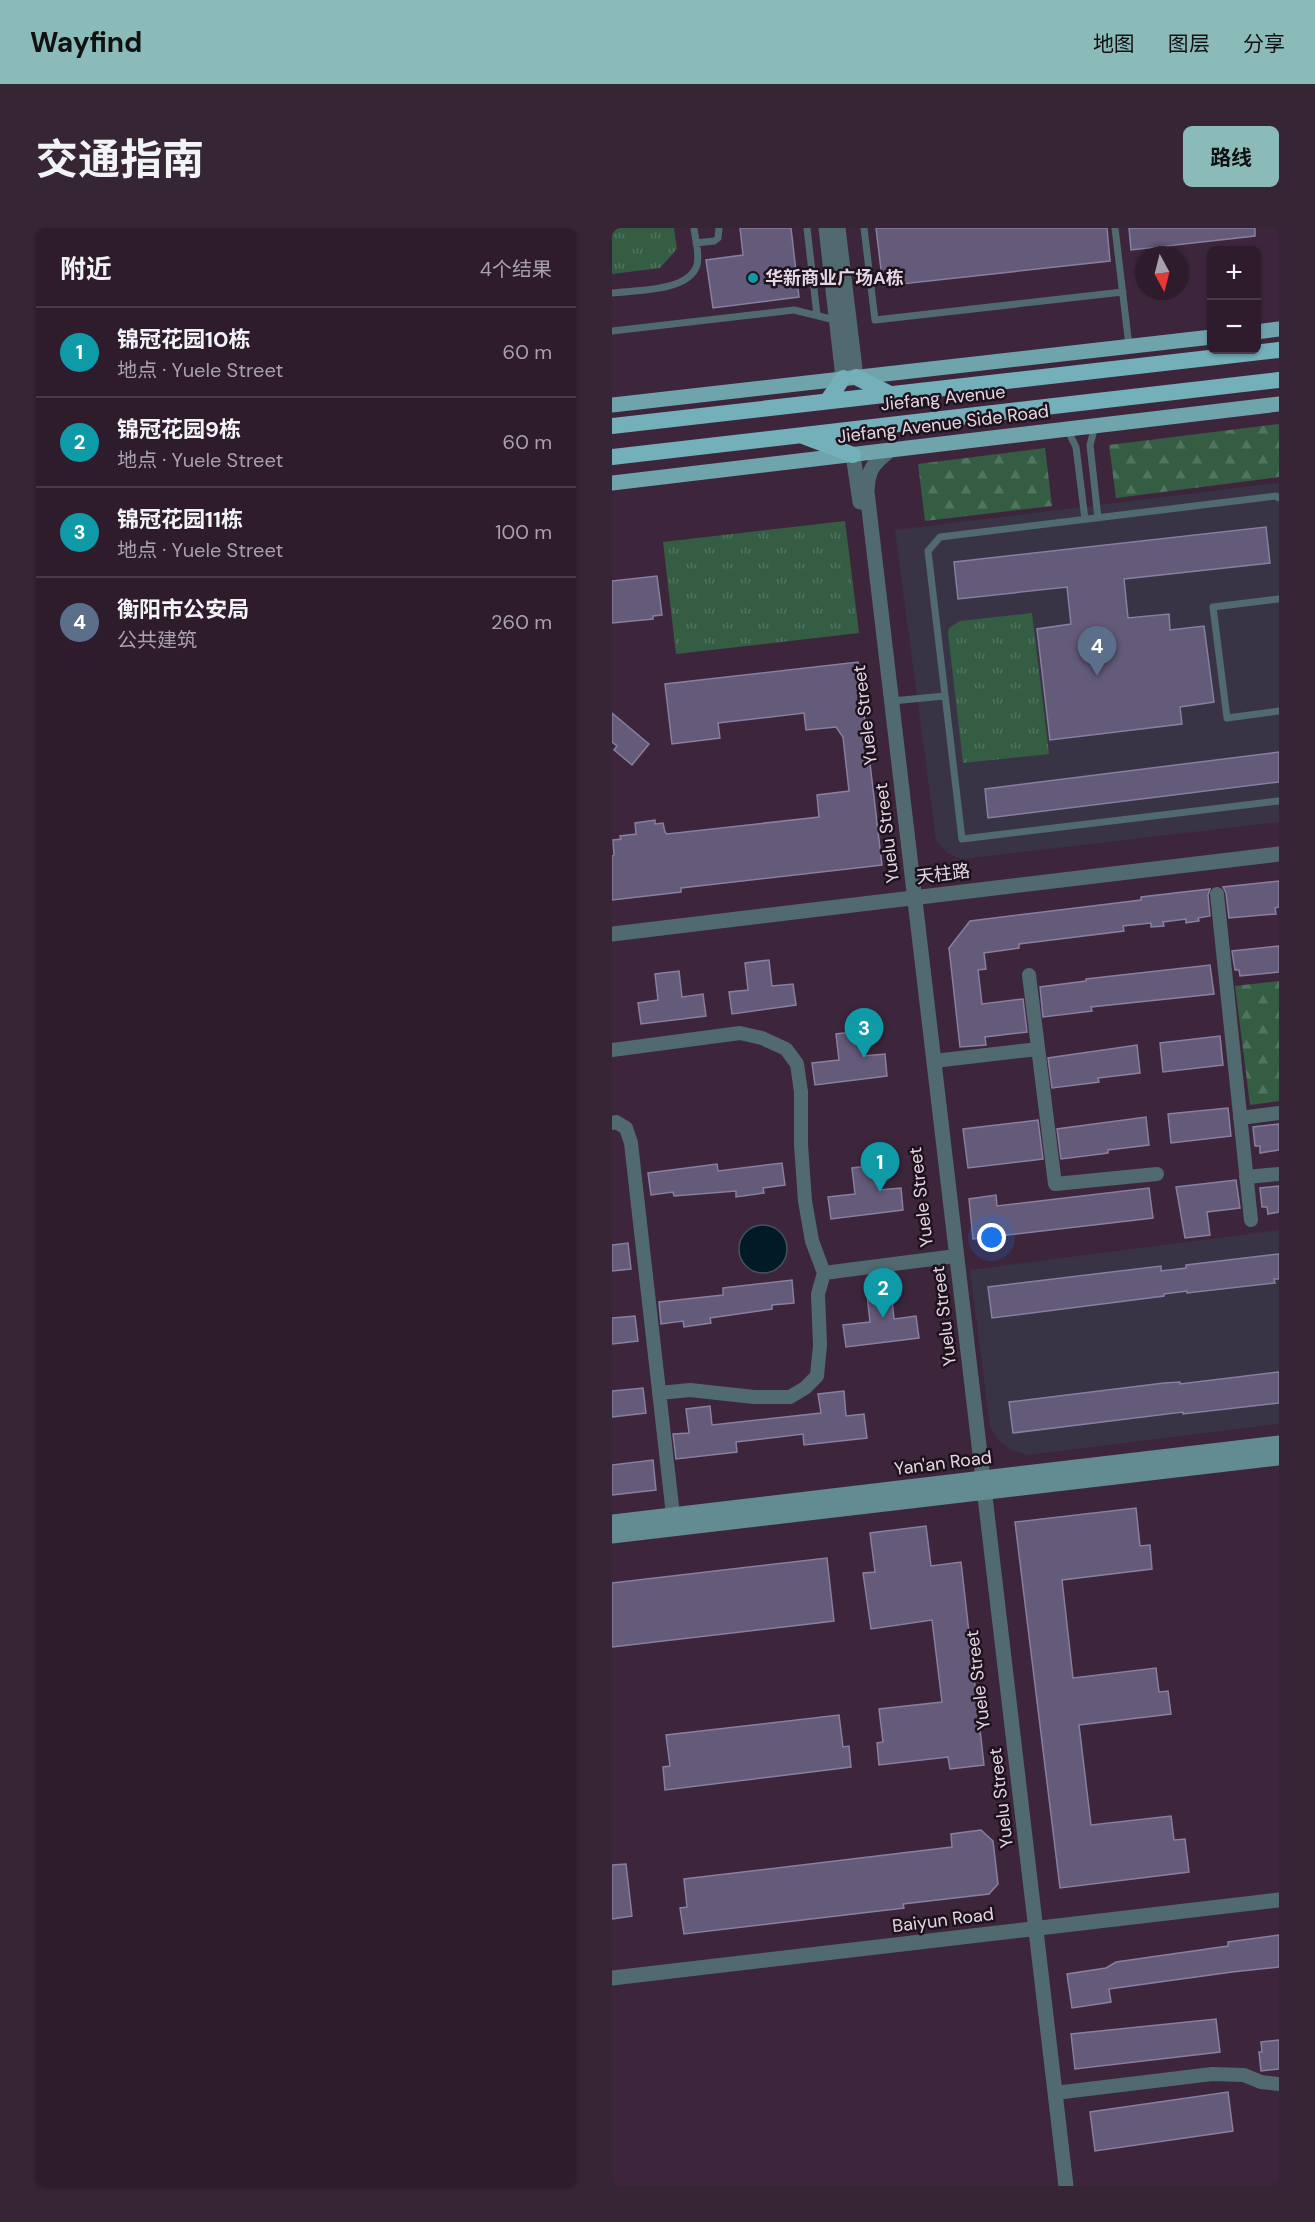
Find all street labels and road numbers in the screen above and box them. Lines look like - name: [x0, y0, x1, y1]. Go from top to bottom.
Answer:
- street label: Jiefang Avenue: [879, 380, 1007, 416]
- street label: Jiefang Avenue Side Road: [836, 399, 1050, 449]
- street label: Yuele Street: [847, 664, 883, 766]
- street label: Yuelu Street: [869, 782, 905, 884]
- street label: 天柱路: [915, 859, 971, 889]
- street label: Yuele Street: [903, 1146, 939, 1248]
- street label: Yuelu Street: [926, 1265, 962, 1367]
- street label: Yan'an Road: [893, 1445, 993, 1481]
- street label: Yuele Street: [960, 1629, 996, 1731]
- street label: Yuelu Street: [983, 1747, 1019, 1849]
- street label: Baiyun Road: [891, 1902, 995, 1938]

